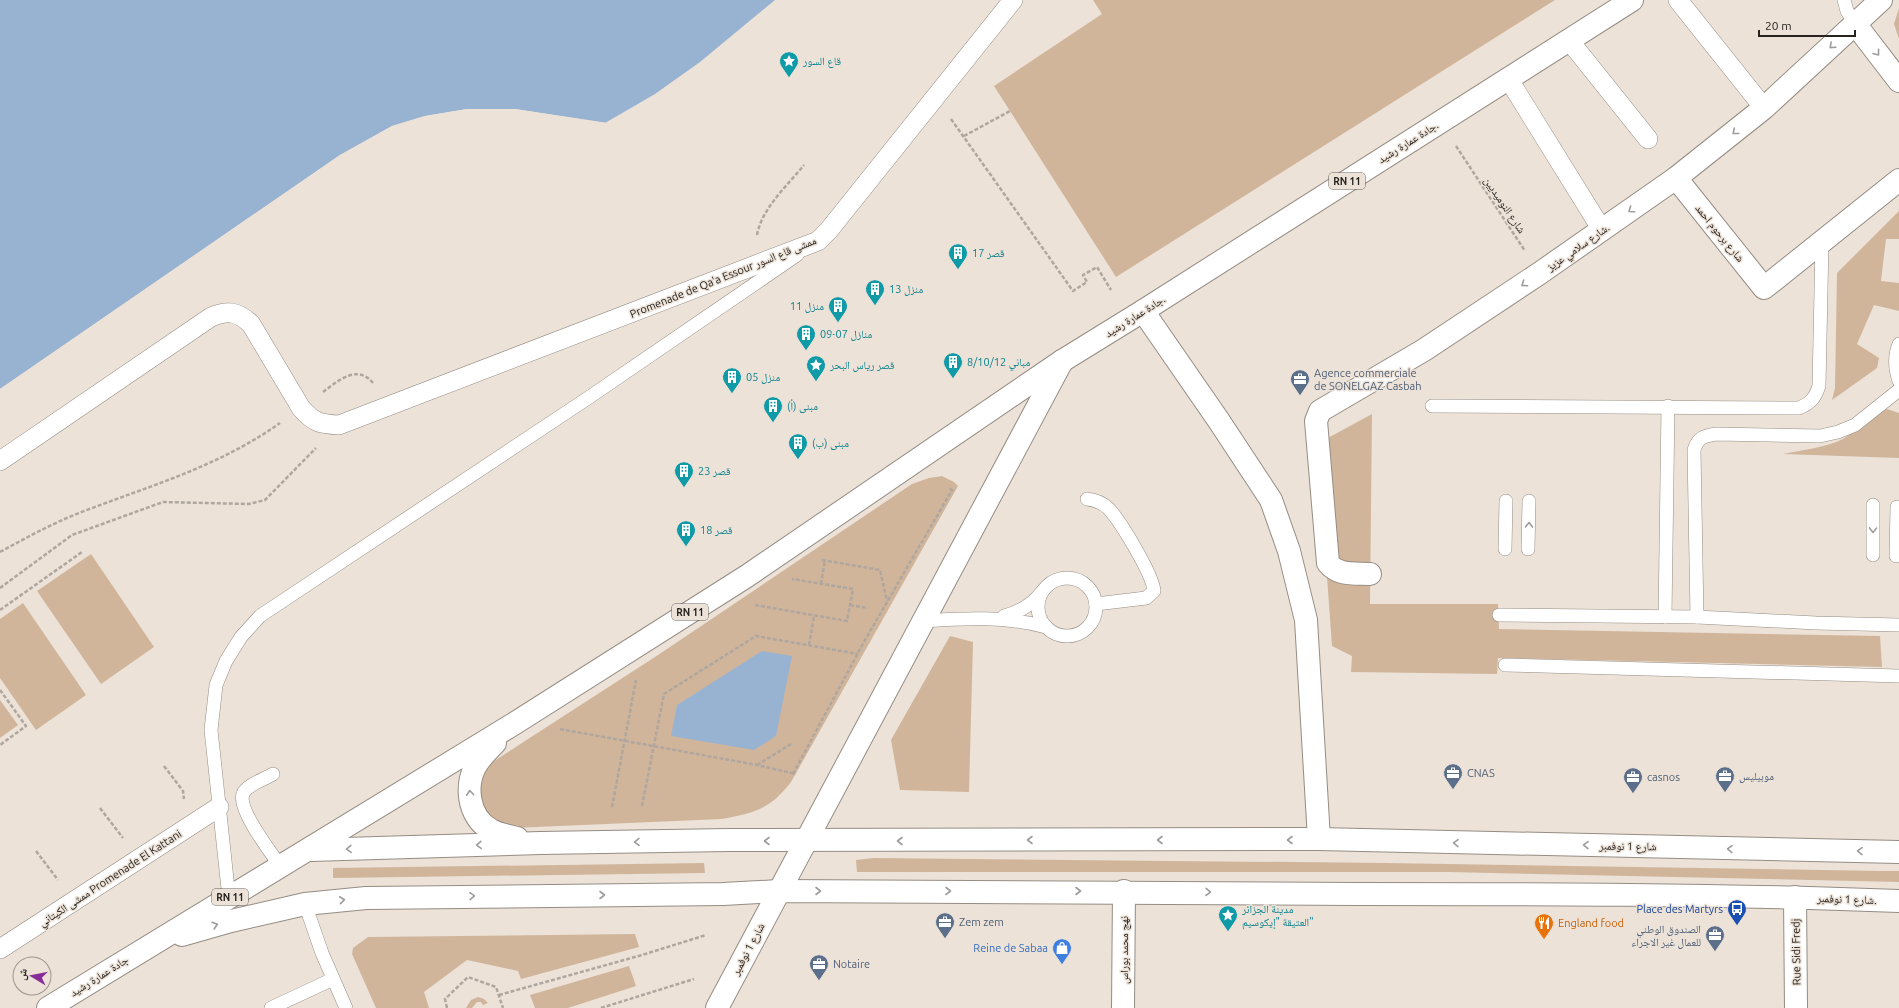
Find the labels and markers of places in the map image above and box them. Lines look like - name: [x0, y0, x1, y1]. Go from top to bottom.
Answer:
- place icon: قاع السور: [778, 50, 800, 78]
- place label: قاع السور: [802, 55, 842, 68]
- building icon: قصر 17: [947, 242, 969, 270]
- place label: قصر 17: [972, 247, 1005, 259]
- building icon: منزل 13: [864, 278, 886, 306]
- place label: منزل 13: [889, 283, 923, 296]
- building icon: منزل 11: [827, 295, 849, 323]
- place label: منزل 11: [790, 300, 824, 313]
- building icon: منازل 07-09: [795, 323, 817, 351]
- place label: منازل 07-09: [820, 328, 872, 341]
- building icon: مباني 8/10/12: [942, 351, 964, 379]
- place icon: قصر رياس البحر: [805, 354, 827, 382]
- place label: مباني 8/10/12: [967, 356, 1030, 371]
- place label: قصر رياس البحر: [829, 359, 895, 372]
- building icon: منزل 05: [721, 366, 743, 394]
- place label: Agence commerciale de SONELGAZ Casbah: [1314, 367, 1422, 392]
- office icon: Agence commerciale de SONELGAZ Casbah: [1289, 368, 1311, 396]
- place label: منزل 05: [746, 371, 780, 384]
- building icon: مبنى (أ): [762, 395, 784, 423]
- place label: مبنى (أ): [787, 399, 818, 413]
- building icon: مبنى (ب): [787, 432, 809, 460]
- place label: مبنى (ب): [812, 437, 849, 450]
- building icon: قصر 23: [673, 460, 695, 488]
- place label: قصر 23: [698, 465, 731, 477]
- building icon: قصر 18: [675, 519, 697, 547]
- place label: قصر 18: [700, 524, 733, 536]
- office icon: CNAS: [1442, 762, 1464, 790]
- office icon: موبيليس: [1714, 765, 1736, 793]
- office icon: casnos: [1622, 766, 1644, 794]
- place label: CNAS: [1467, 767, 1495, 779]
- place label: موبيليس: [1739, 770, 1774, 783]
- place label: casnos: [1647, 771, 1680, 783]
- bus stop icon: Place des Martyrs: [1726, 898, 1748, 926]
- place label: مدينة الجزائر العتيقة "إيكوسيم": [1241, 903, 1314, 930]
- place label: Place des Martyrs: [1636, 903, 1723, 915]
- place icon: مدينة الجزائر العتيقة "إيكوسيم": [1217, 904, 1239, 932]
- office icon: Zem zem: [934, 911, 956, 939]
- restaurant icon: England food: [1533, 912, 1555, 940]
- place label: Zem zem: [959, 916, 1004, 928]
- place label: England food: [1558, 917, 1624, 929]
- place label: الصندوق الوطني للعمال غير الاجراء: [1631, 923, 1701, 949]
- office icon: الصندوق الوطني للعمال غير الاجراء: [1704, 924, 1726, 952]
- shop icon: Reine de Sabaa: [1051, 937, 1073, 965]
- place label: Reine de Sabaa: [973, 942, 1048, 954]
- office icon: Notaire: [808, 953, 830, 981]
- place label: Notaire: [833, 958, 870, 970]

